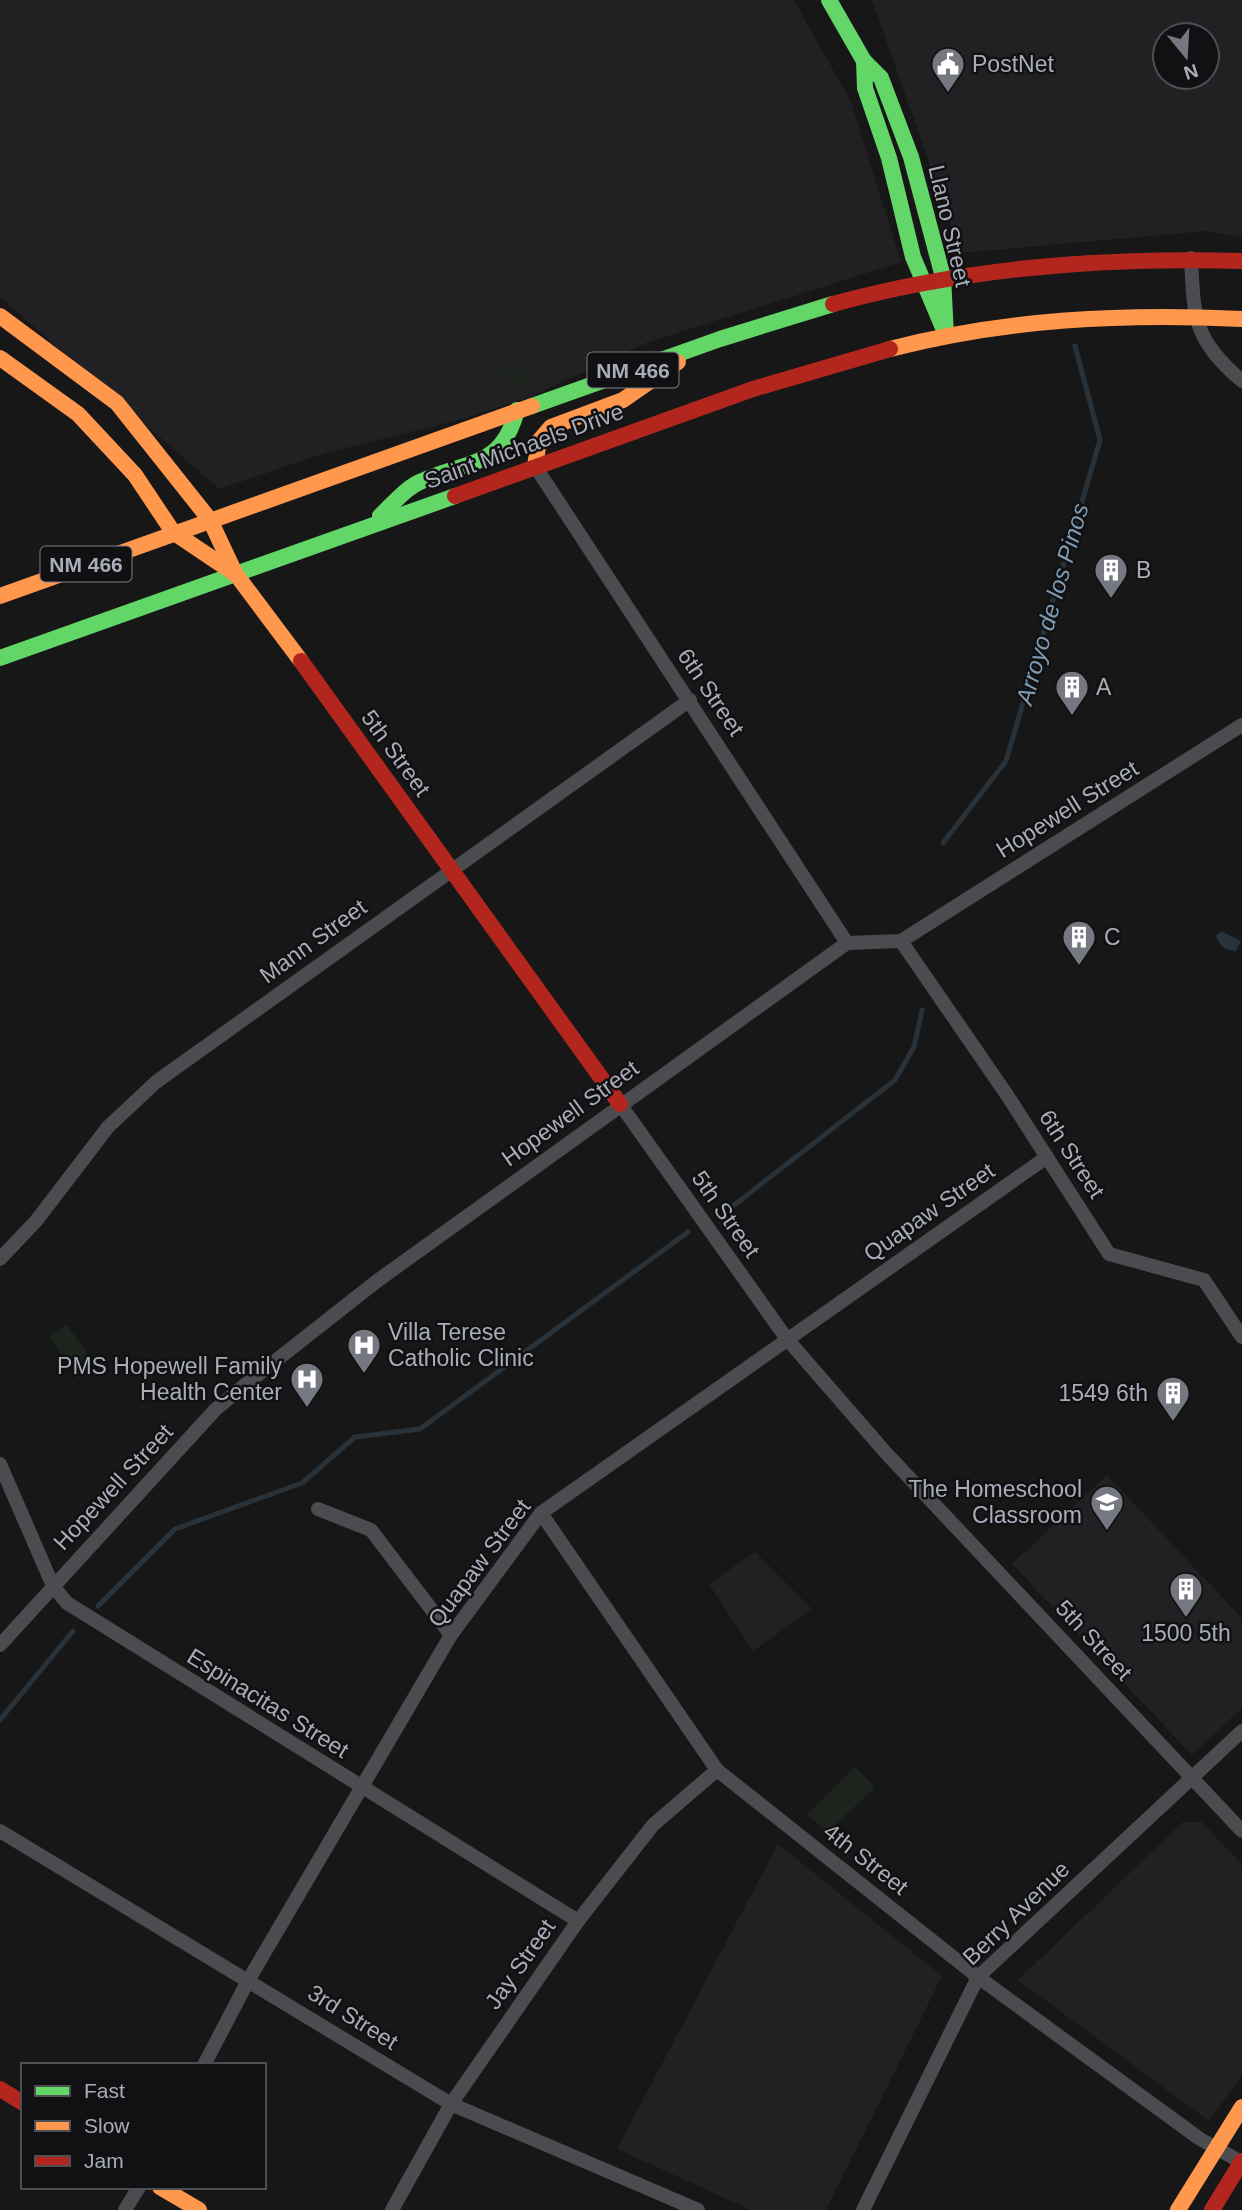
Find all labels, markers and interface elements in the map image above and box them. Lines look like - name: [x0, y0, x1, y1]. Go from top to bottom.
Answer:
- north arrow: [1151, 21, 1221, 91]
- public building icon: PostNet: [929, 45, 967, 94]
- place label: PostNet: [972, 51, 1054, 77]
- text: N: [1181, 60, 1201, 84]
- street label: Llano Street: [923, 163, 977, 290]
- road number: NM 466: [588, 352, 678, 388]
- street label: Saint Michaels Drive: [421, 398, 627, 494]
- water label: Arroyo de los Pinos: [1010, 500, 1094, 710]
- road number: NM 466: [41, 546, 132, 582]
- building icon: B: [1092, 551, 1130, 600]
- place label: B: [1136, 557, 1151, 583]
- street label: 6th Street: [672, 643, 750, 741]
- building icon: A: [1053, 668, 1091, 717]
- place label: A: [1096, 674, 1112, 700]
- street label: 5th Street: [356, 705, 436, 801]
- street label: Hopewell Street: [991, 755, 1143, 863]
- street label: Mann Street: [255, 893, 372, 988]
- building icon: C: [1060, 918, 1098, 967]
- place label: C: [1104, 924, 1121, 950]
- street label: Hopewell Street: [497, 1054, 644, 1171]
- street label: 6th Street: [1034, 1105, 1110, 1203]
- street label: Quapaw Street: [859, 1157, 1000, 1267]
- street label: 5th Street: [687, 1166, 766, 1263]
- place label: Villa Terese Catholic Clinic: [388, 1319, 534, 1371]
- hospital icon: Villa Terese Catholic Clinic: [345, 1326, 383, 1375]
- place label: PMS Hopewell Family Health Center: [57, 1353, 282, 1405]
- hospital icon: PMS Hopewell Family Health Center: [288, 1360, 326, 1409]
- building icon: 1549 6th: [1154, 1374, 1192, 1423]
- place label: 1549 6th: [1058, 1380, 1148, 1406]
- street label: Hopewell Street: [48, 1418, 178, 1555]
- place label: The Homeschool Classroom: [908, 1476, 1082, 1528]
- school or university icon: The Homeschool Classroom: [1088, 1483, 1126, 1532]
- street label: Quapaw Street: [422, 1493, 536, 1632]
- building icon: 1500 5th: [1167, 1570, 1205, 1619]
- street label: 5th Street: [1050, 1595, 1138, 1686]
- place label: 1500 5th: [1141, 1620, 1231, 1646]
- street label: Espinacitas Street: [183, 1643, 354, 1763]
- street label: 4th Street: [819, 1818, 914, 1900]
- street label: Berry Avenue: [957, 1856, 1075, 1970]
- street label: Jay Street: [480, 1914, 561, 2014]
- street label: 3rd Street: [303, 1979, 403, 2055]
- legend: [21, 2063, 266, 2189]
- text: Fast: [84, 2079, 125, 2102]
- text: Slow: [84, 2114, 130, 2137]
- text: Jam: [84, 2149, 124, 2172]

